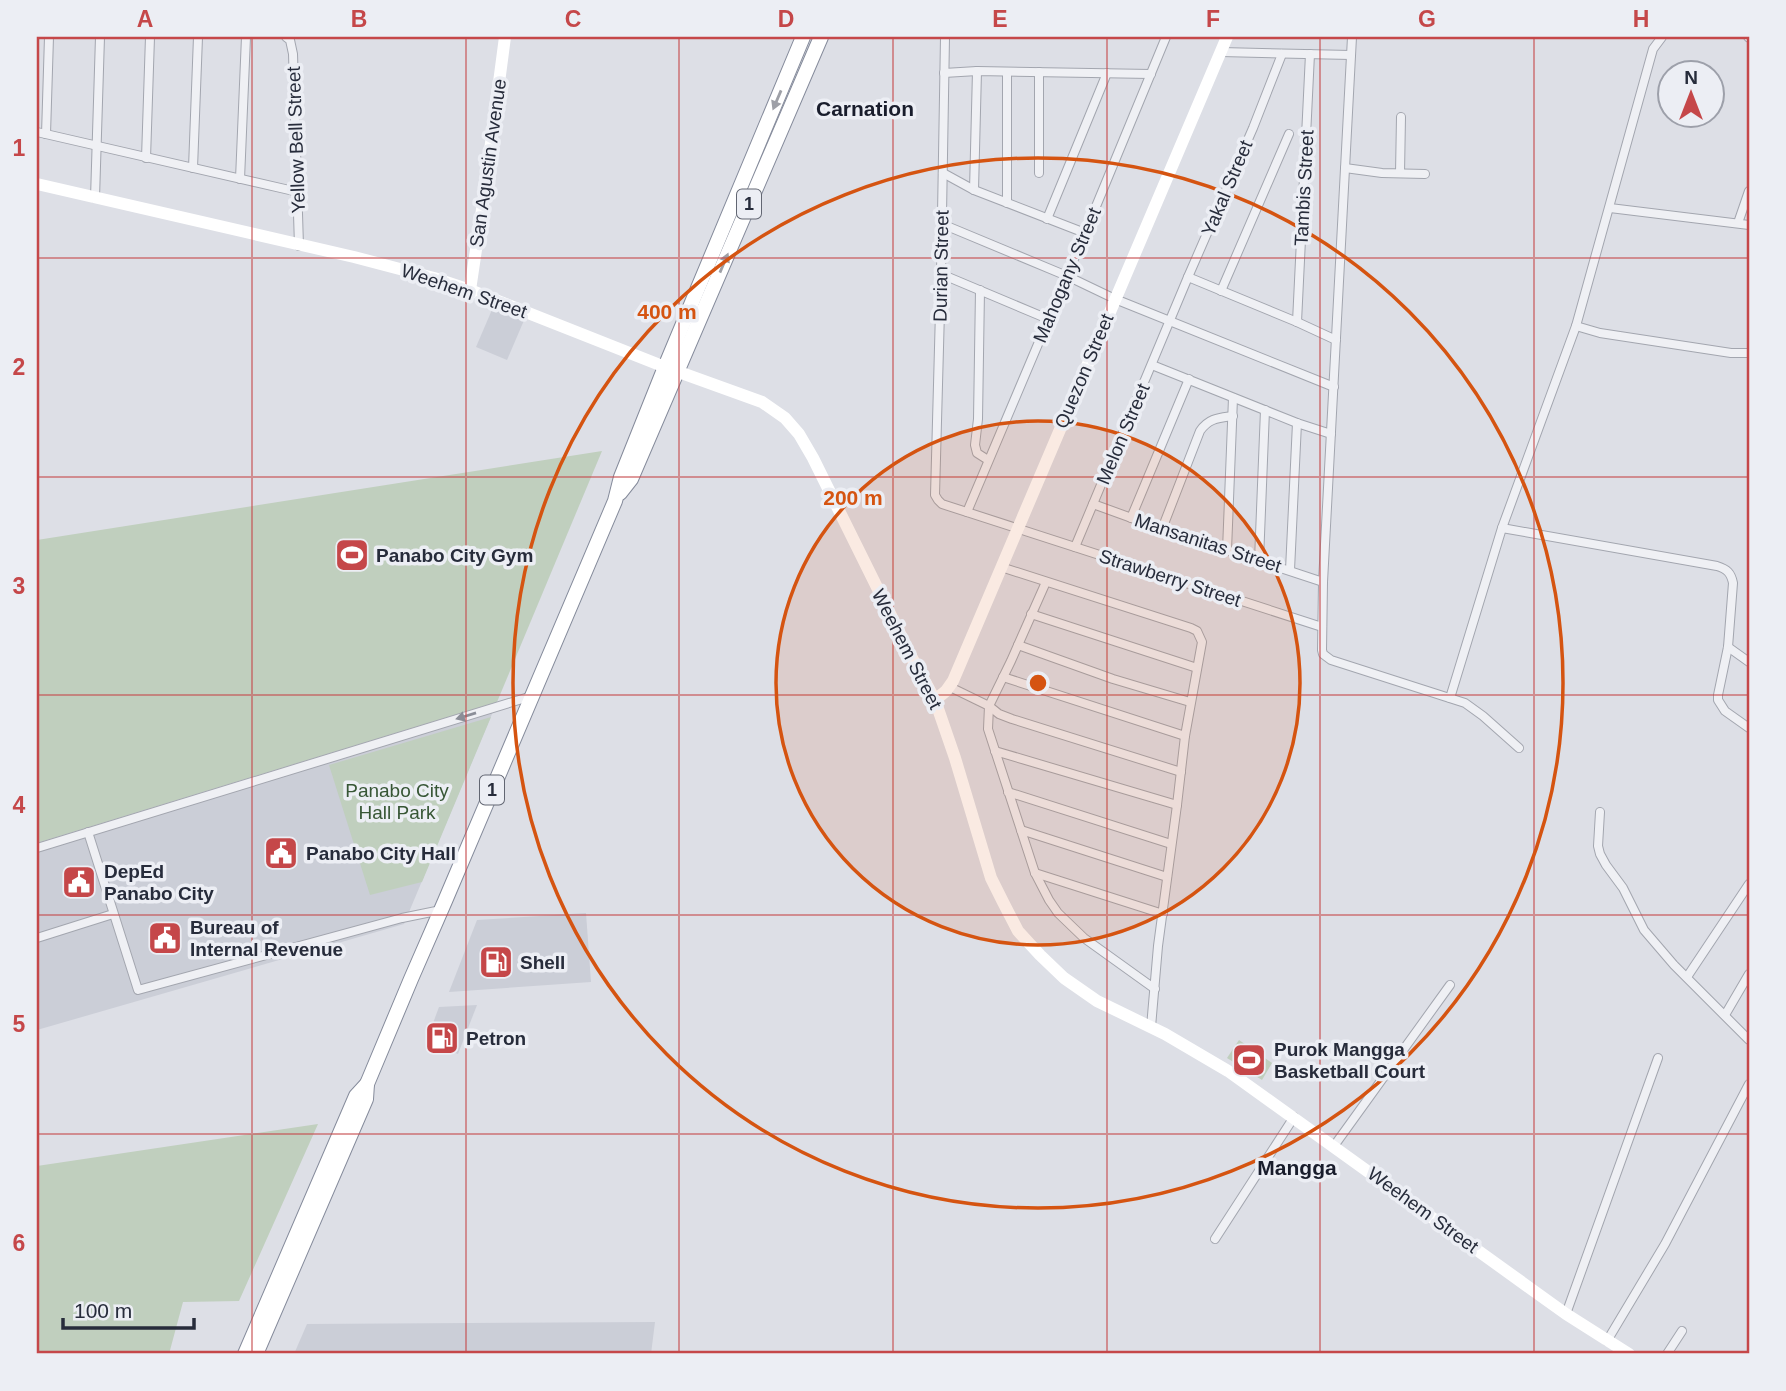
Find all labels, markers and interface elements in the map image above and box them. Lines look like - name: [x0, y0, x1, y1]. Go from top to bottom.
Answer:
- text: A: [137, 6, 153, 32]
- text: B: [351, 6, 367, 32]
- text: C: [565, 6, 581, 32]
- text: D: [778, 6, 794, 32]
- text: E: [992, 6, 1008, 32]
- text: F: [1206, 6, 1220, 32]
- text: G: [1418, 6, 1436, 32]
- text: H: [1633, 6, 1649, 32]
- north arrow: [1656, 60, 1726, 130]
- street label: Yellow Bell Street: [283, 65, 309, 214]
- text: N: [1684, 67, 1698, 88]
- street label: San Agustin Avenue: [466, 77, 510, 249]
- one-way arrow: [771, 89, 782, 110]
- district label: Carnation: [816, 97, 914, 120]
- street label: Tambis Street: [1290, 129, 1318, 247]
- text: 1: [13, 135, 26, 161]
- street label: Yakal Street: [1197, 136, 1257, 239]
- road number: 1: [737, 190, 761, 218]
- street label: Mahogany Street: [1029, 204, 1105, 346]
- street label: Durian Street: [930, 209, 952, 322]
- one-way arrow: [718, 253, 730, 273]
- street label: Weehem Street: [398, 260, 530, 323]
- text: 400 m: [637, 300, 697, 323]
- street label: Quezon Street: [1050, 310, 1118, 431]
- text: 2: [13, 354, 25, 380]
- street label: Melon Street: [1092, 380, 1154, 488]
- text: 200 m: [823, 486, 883, 509]
- street label: Mansanitas Street: [1132, 509, 1285, 577]
- sports icon: Panabo City Gym: [333, 536, 371, 574]
- place label: Panabo City Gym: [376, 545, 533, 566]
- street label: Strawberry Street: [1096, 545, 1244, 611]
- text: 3: [13, 573, 25, 599]
- street label: Weehem Street: [868, 586, 947, 713]
- centre of rings: [1026, 671, 1050, 695]
- one-way arrow: [456, 712, 477, 722]
- road number: 1: [480, 776, 504, 804]
- park label: Panabo City Hall Park: [345, 780, 449, 823]
- text: 4: [13, 792, 26, 818]
- public building icon: Panabo City Hall: [262, 834, 300, 872]
- place label: Panabo City Hall: [306, 843, 456, 864]
- place label: DepEd Panabo City: [104, 861, 214, 904]
- public building icon: DepEd Panabo City: [60, 863, 98, 901]
- place label: Bureau of Internal Revenue: [190, 917, 343, 960]
- public building icon: Bureau of Internal Revenue: [146, 919, 184, 957]
- fuel station icon: Shell: [477, 943, 515, 981]
- place label: Shell: [520, 952, 565, 973]
- text: 5: [13, 1011, 26, 1037]
- fuel station icon: Petron: [423, 1019, 461, 1057]
- place label: Petron: [466, 1028, 526, 1049]
- place label: Purok Mangga Basketball Court: [1274, 1039, 1426, 1082]
- sports icon: Purok Mangga Basketball Court: [1230, 1041, 1268, 1079]
- district label: Mangga: [1257, 1156, 1337, 1179]
- street label: Weehem Street: [1364, 1163, 1483, 1258]
- text: 6: [13, 1230, 25, 1256]
- scale bar: [63, 1286, 194, 1330]
- text: 100 m: [74, 1299, 132, 1322]

